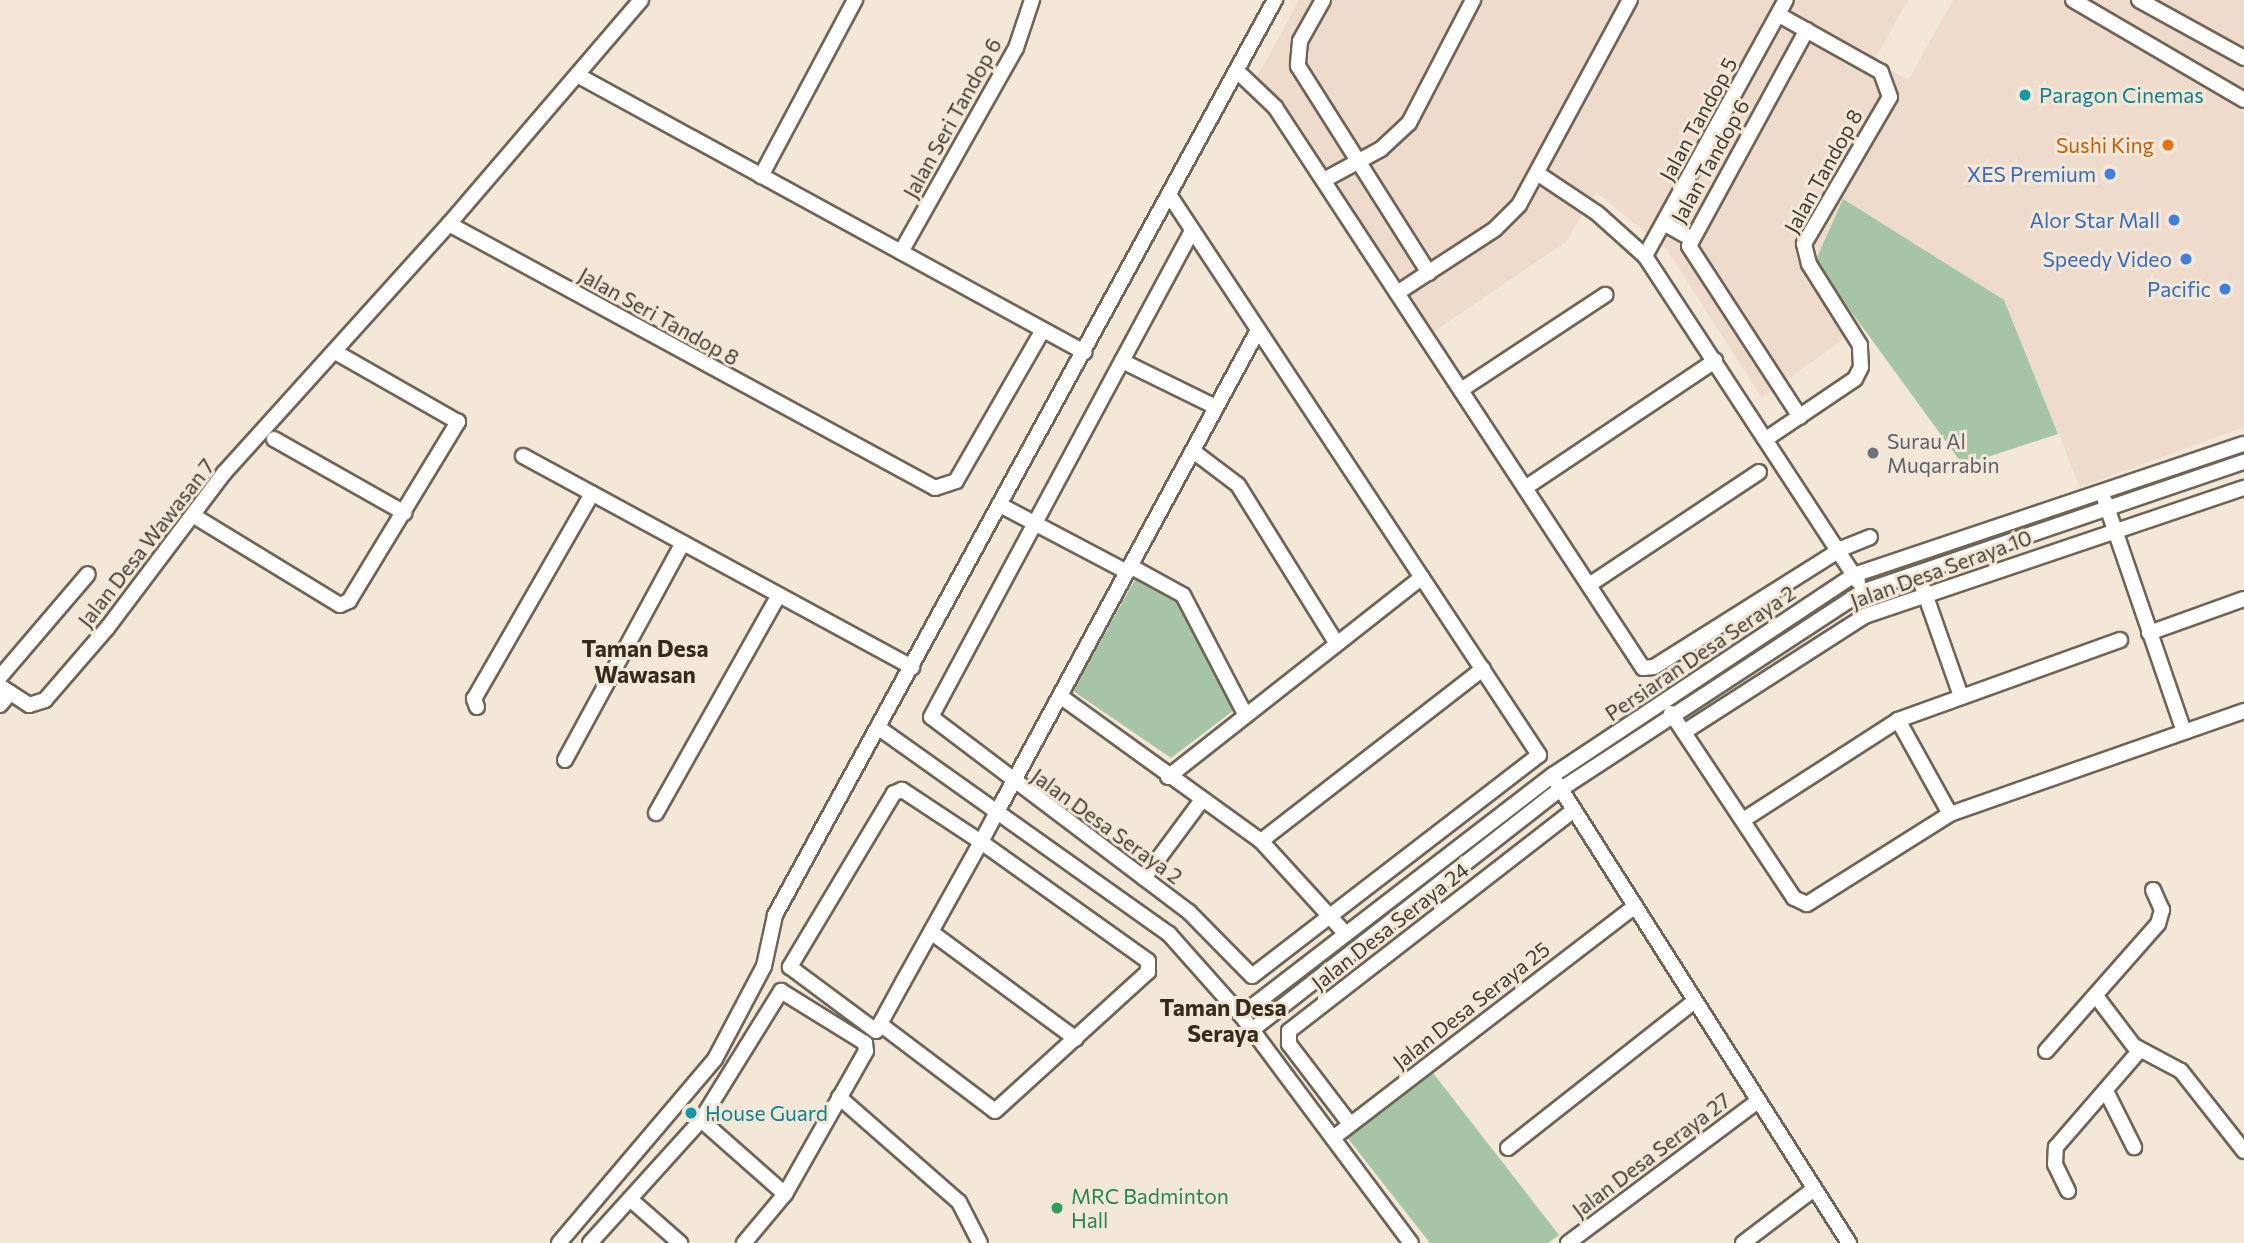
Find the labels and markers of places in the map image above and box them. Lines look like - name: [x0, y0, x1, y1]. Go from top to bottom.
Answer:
- place label: Paragon Cinemas: [2039, 82, 2204, 108]
- marker: Paragon Cinemas: [2017, 87, 2033, 103]
- place label: Sushi King: [2056, 132, 2154, 158]
- marker: Sushi King: [2160, 137, 2176, 153]
- place label: XES Premium: [1967, 161, 2096, 187]
- marker: XES Premium: [2102, 166, 2118, 182]
- place label: Alor Star Mall: [2030, 207, 2160, 233]
- marker: Alor Star Mall: [2166, 212, 2182, 228]
- place label: Speedy Video: [2043, 246, 2172, 272]
- marker: Speedy Video: [2178, 251, 2194, 267]
- place label: Pacific: [2147, 276, 2211, 302]
- marker: Pacific: [2217, 281, 2233, 297]
- place label: Surau Al Muqarrabin: [1887, 428, 1999, 478]
- marker: Surau Al Muqarrabin: [1865, 445, 1881, 461]
- place label: House Guard: [705, 1100, 828, 1126]
- marker: House Guard: [683, 1105, 699, 1121]
- place label: MRC Badminton Hall: [1071, 1183, 1229, 1233]
- marker: MRC Badminton Hall: [1049, 1200, 1065, 1216]

